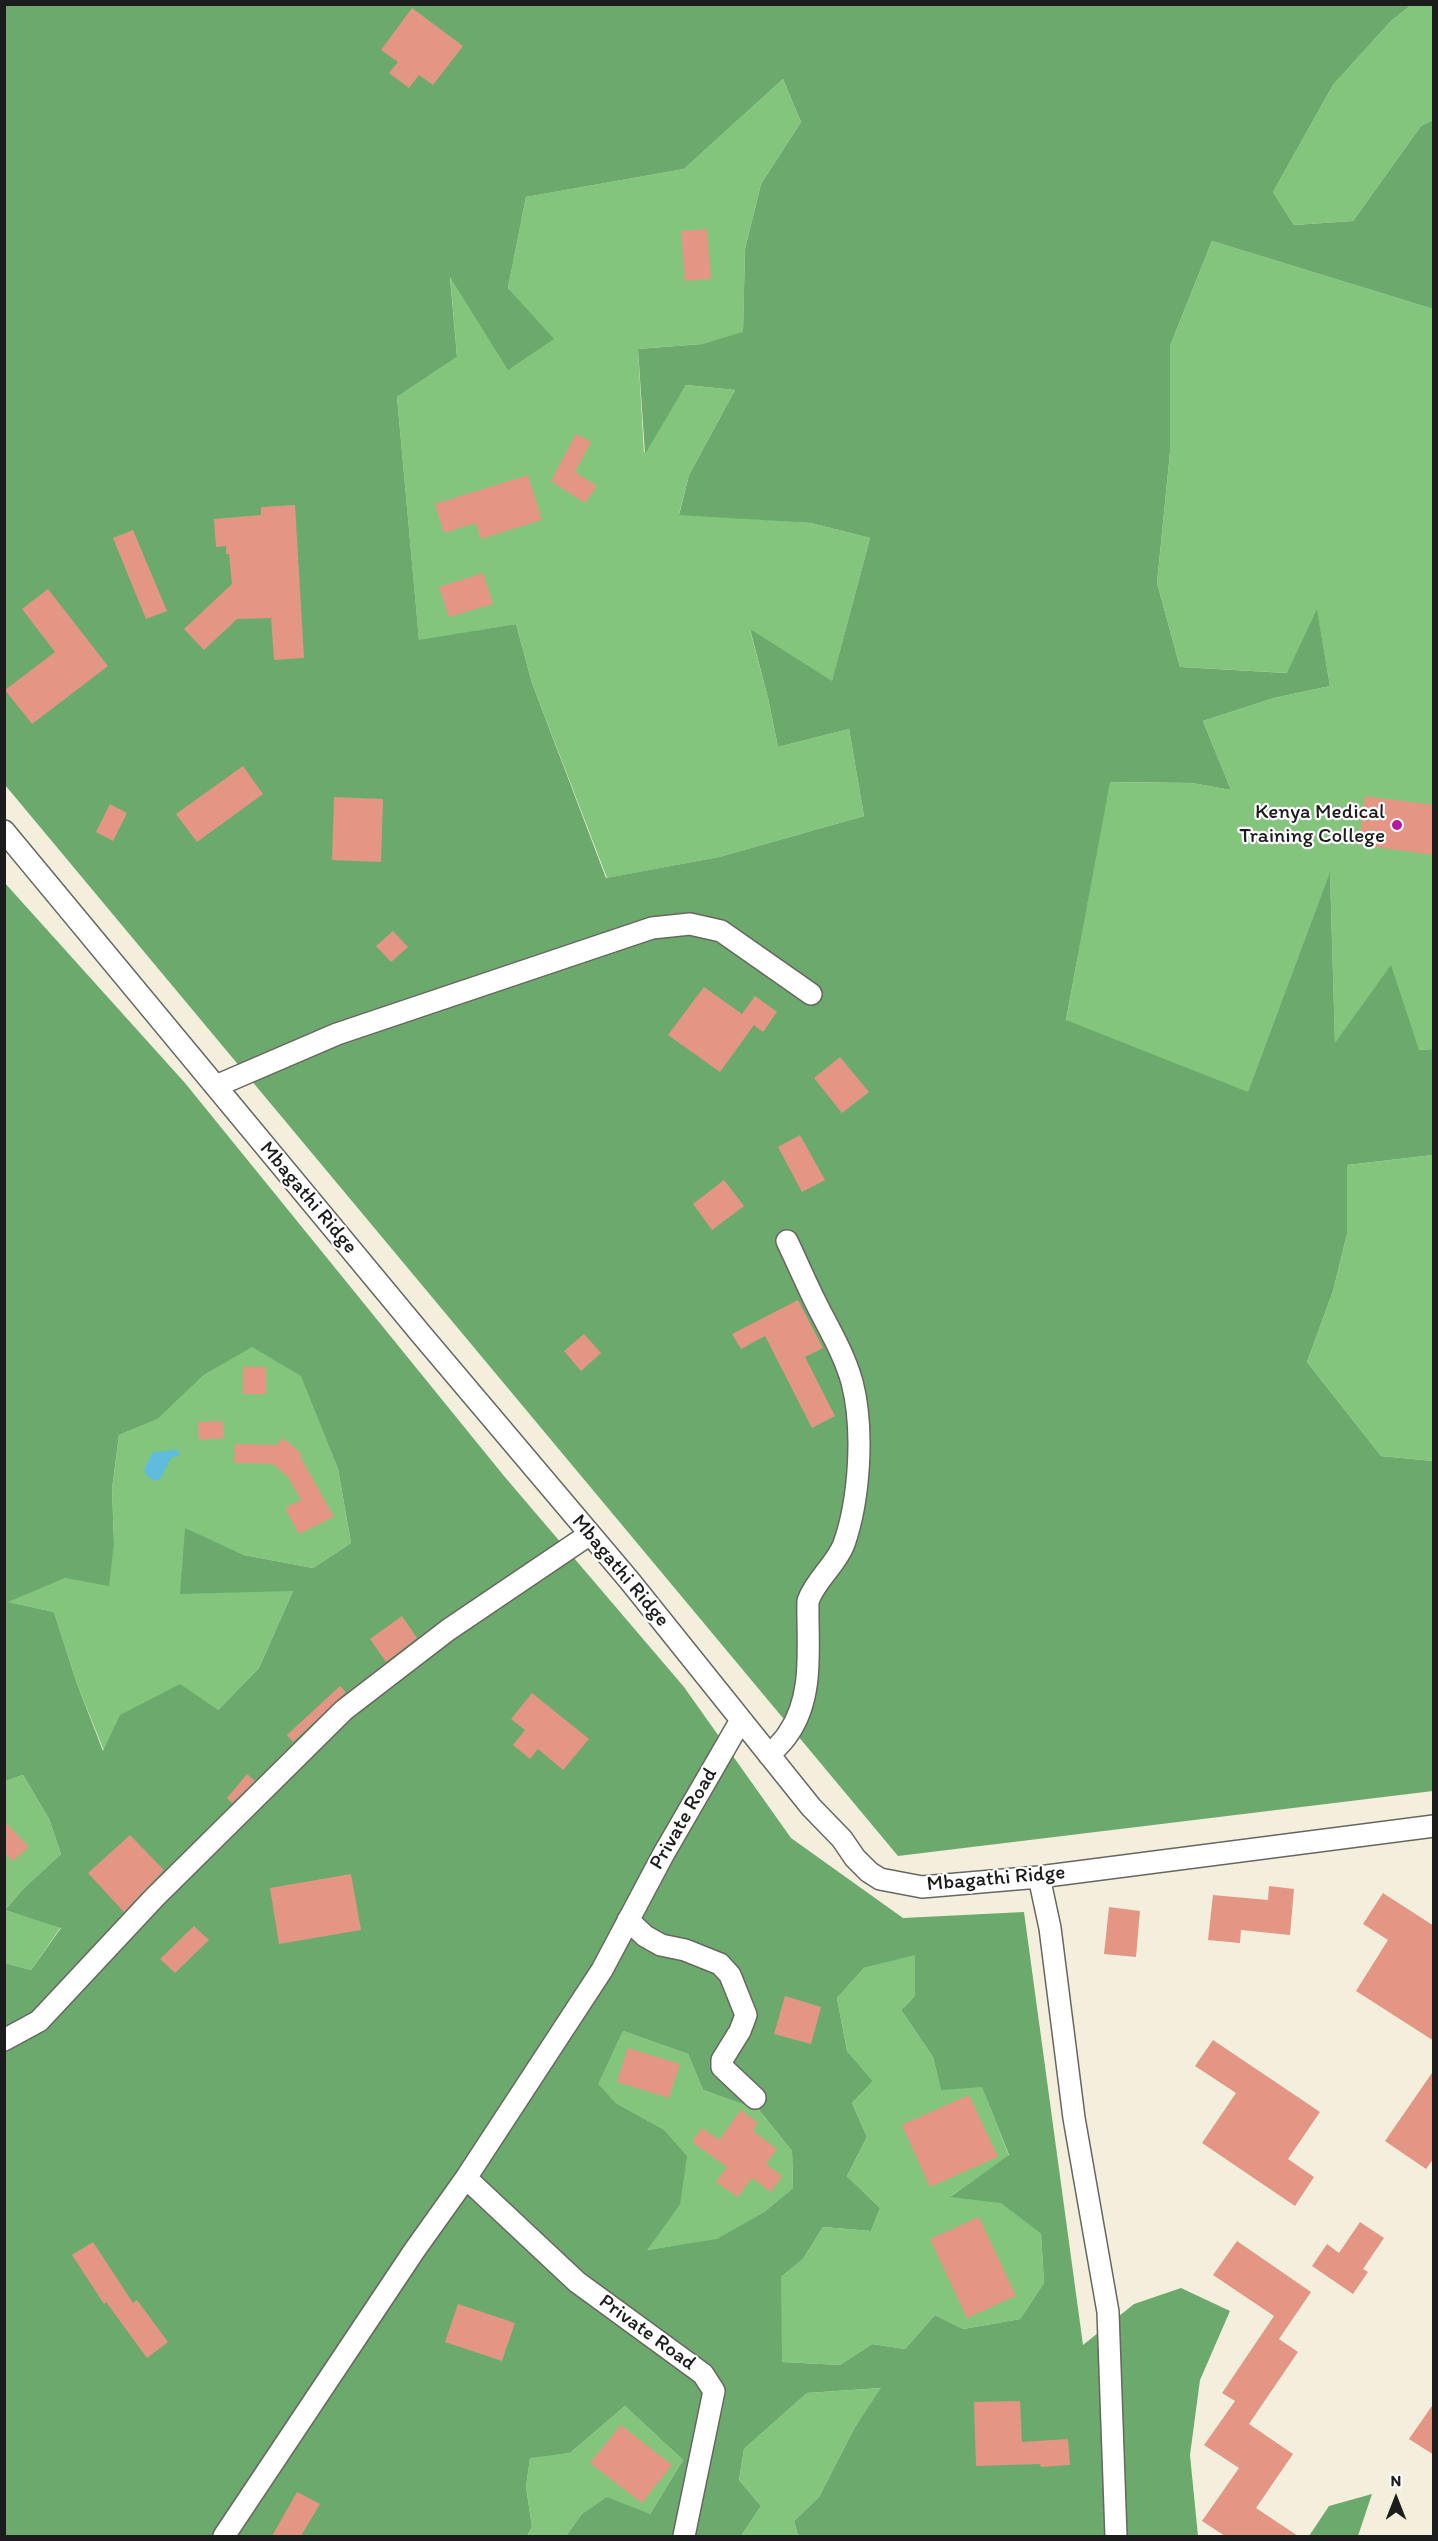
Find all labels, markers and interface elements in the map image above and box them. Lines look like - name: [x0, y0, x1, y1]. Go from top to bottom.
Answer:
- place label: Kenya Medical Training College: [1239, 800, 1385, 850]
- marker: Kenya Medical Training College: [1390, 818, 1404, 832]
- street label: Mbagathi Ridge: [254, 1137, 362, 1259]
- street label: Mbagathi Ridge: [566, 1510, 674, 1632]
- street label: Private Road: [645, 1763, 723, 1875]
- street label: Mbagathi Ridge: [926, 1860, 1066, 1898]
- street label: Private Road: [594, 2289, 700, 2377]
- north arrow: [1366, 2469, 1426, 2529]
- text: N: [1391, 2471, 1401, 2490]

